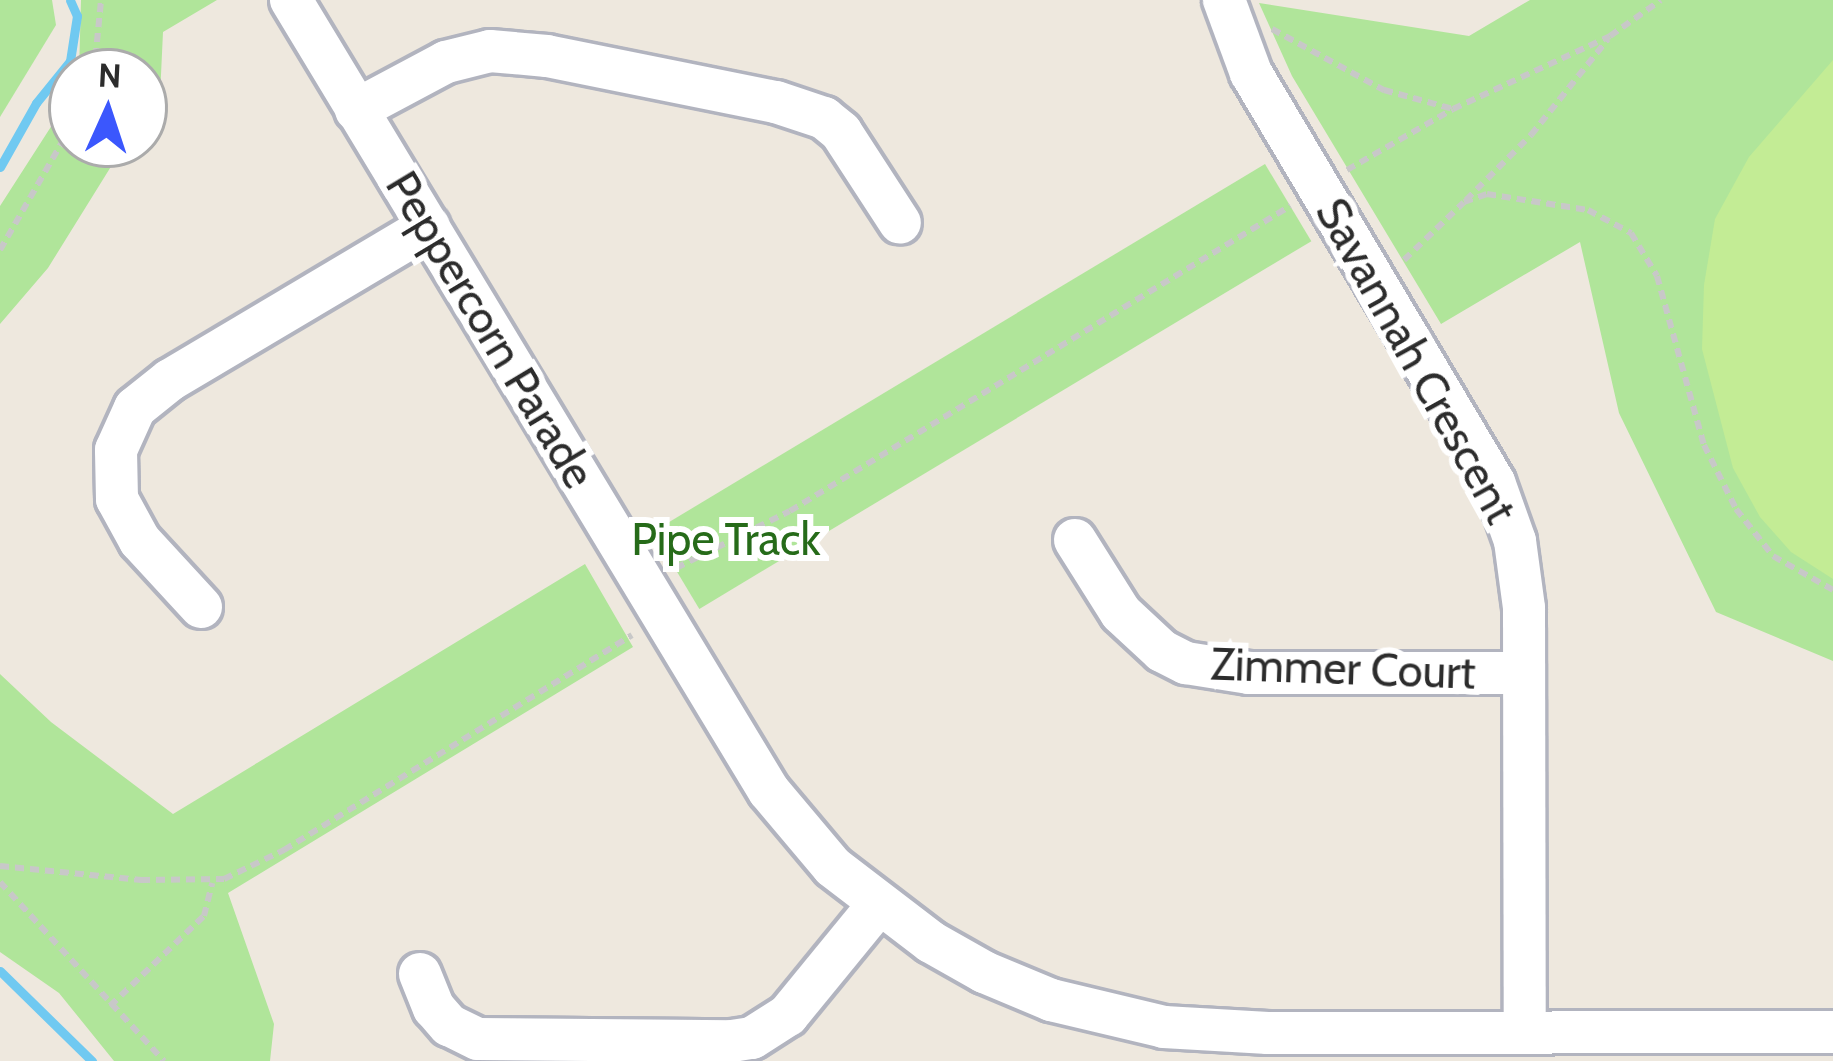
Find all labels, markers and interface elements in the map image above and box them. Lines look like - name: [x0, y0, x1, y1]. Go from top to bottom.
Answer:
- north arrow: [48, 48, 168, 168]
- text: N: [97, 54, 122, 96]
- street label: Peppercorn Parade: [374, 162, 606, 498]
- street label: Savannah Crescent: [1304, 189, 1528, 533]
- park label: Pipe Track: [631, 513, 821, 567]
- street label: Zimmer Court: [1210, 637, 1476, 701]

